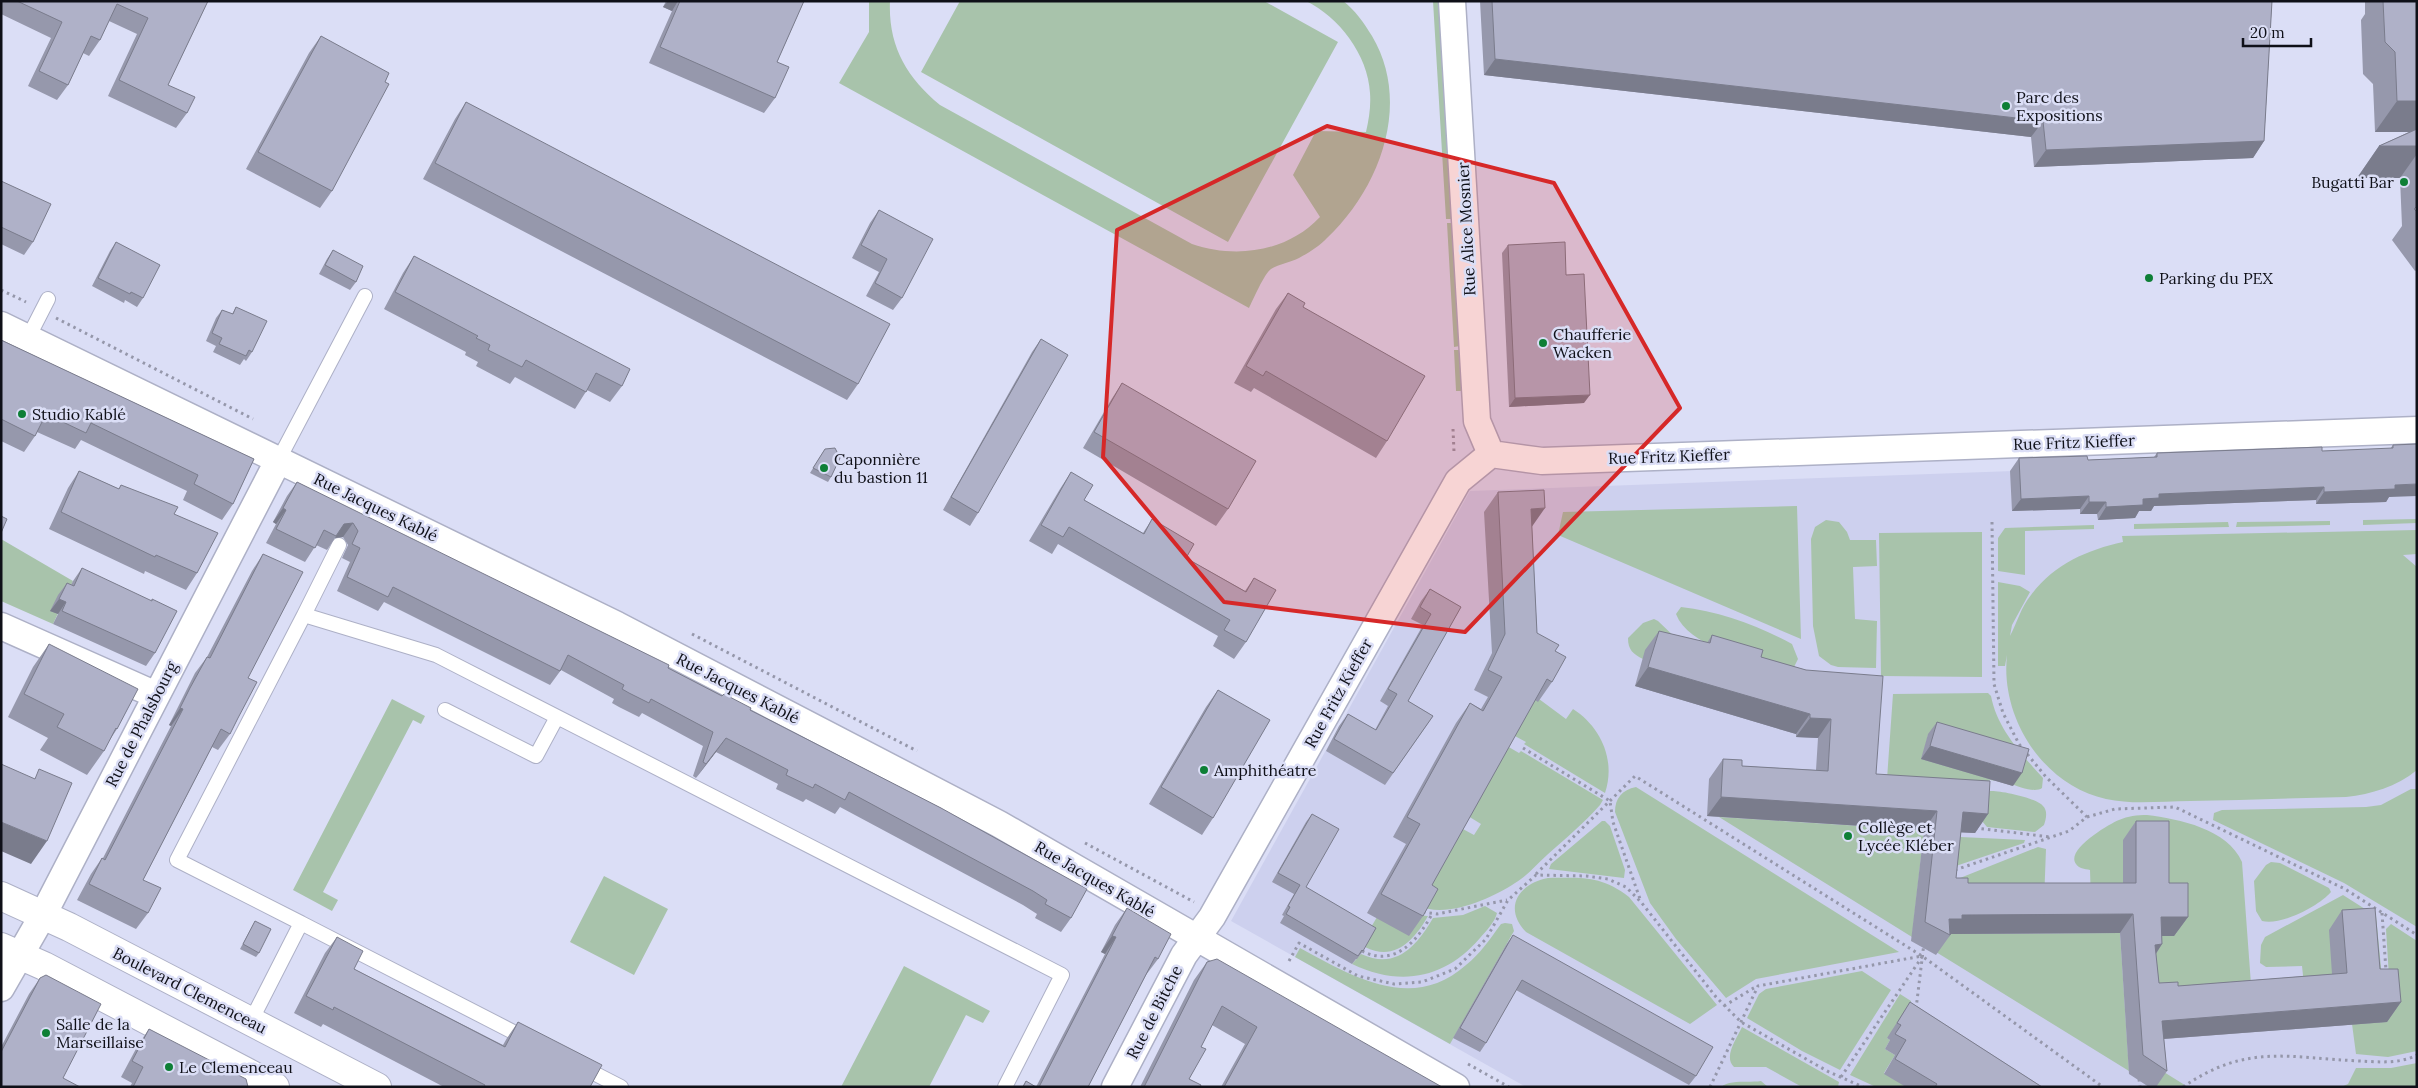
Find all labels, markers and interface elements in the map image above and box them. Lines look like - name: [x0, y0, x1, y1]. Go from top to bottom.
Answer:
- scale bar: [2243, 15, 2310, 47]
- text: 20 m: [2250, 23, 2285, 42]
- place label: Parc des Expositions: [2016, 87, 2103, 125]
- marker: Parc des Expositions: [2000, 100, 2012, 112]
- street label: Rue Alice Mosnier: [1453, 162, 1479, 296]
- place label: Bugatti Bar: [2311, 172, 2394, 192]
- marker: Bugatti Bar: [2398, 176, 2410, 188]
- place label: Parking du PEX: [2159, 268, 2273, 288]
- marker: Parking du PEX: [2143, 272, 2155, 284]
- place label: Chaufferie Wacken: [1553, 324, 1631, 362]
- marker: Chaufferie Wacken: [1537, 337, 1549, 349]
- place label: Studio Kablé: [32, 404, 126, 424]
- marker: Studio Kablé: [16, 408, 28, 420]
- street label: Rue Fritz Kieffer: [2013, 430, 2135, 454]
- street label: Rue Fritz Kieffer: [1608, 444, 1730, 468]
- place label: Caponnière du bastion 11: [834, 449, 928, 487]
- marker: Caponnière du bastion 11: [818, 462, 830, 474]
- street label: Rue Jacques Kablé: [311, 468, 442, 546]
- street label: Rue Fritz Kieffer: [1300, 635, 1376, 751]
- street label: Rue Jacques Kablé: [673, 648, 803, 728]
- street label: Rue de Phalsbourg: [101, 657, 182, 790]
- place label: Amphithéatre: [1213, 760, 1317, 780]
- marker: Amphithéatre: [1198, 764, 1210, 776]
- place label: Collège et Lycée Kléber: [1858, 817, 1954, 855]
- marker: Collège et Lycée Kléber: [1842, 830, 1854, 842]
- street label: Rue Jacques Kablé: [1031, 836, 1159, 922]
- street label: Boulevard Clemenceau: [110, 942, 271, 1038]
- street label: Rue de Bitche: [1122, 962, 1186, 1062]
- place label: Salle de la Marseillaise: [56, 1014, 144, 1052]
- marker: Salle de la Marseillaise: [40, 1027, 52, 1039]
- place label: Le Clemenceau: [179, 1057, 293, 1077]
- marker: Le Clemenceau: [163, 1061, 175, 1073]

